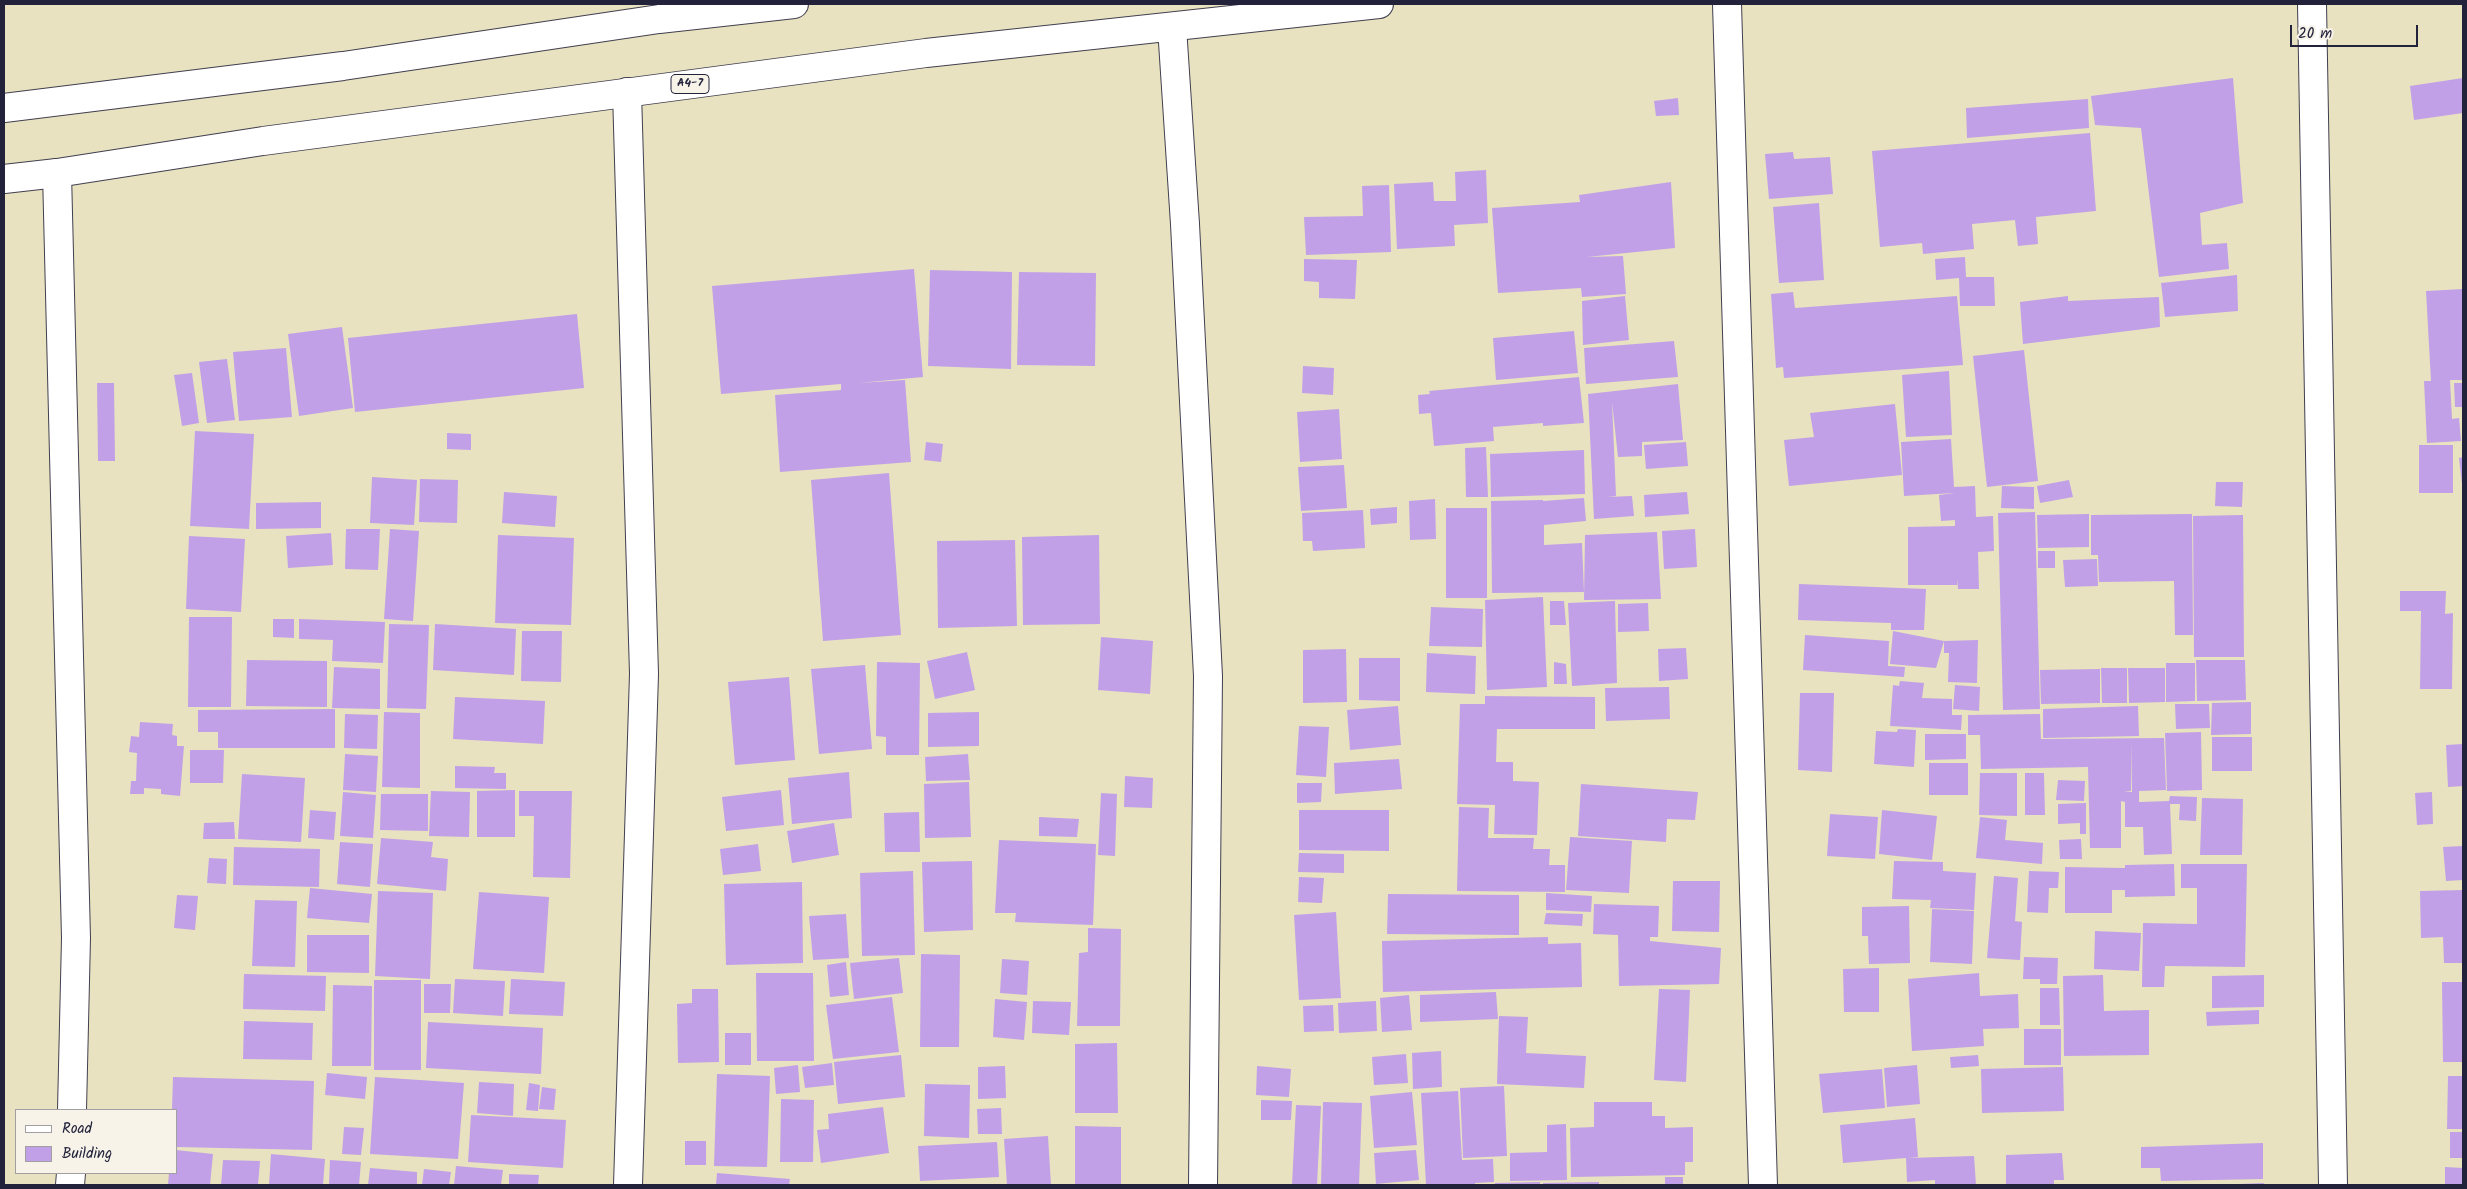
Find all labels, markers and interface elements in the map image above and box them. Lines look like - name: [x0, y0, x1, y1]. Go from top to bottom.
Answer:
- scale bar: [2292, 15, 2420, 47]
- text: 20 m: [2298, 22, 2332, 46]
- road number: A4-7: [671, 74, 709, 94]
- legend: [15, 1109, 178, 1174]
- text: Road: [62, 1117, 92, 1141]
- text: Building: [62, 1142, 112, 1166]

